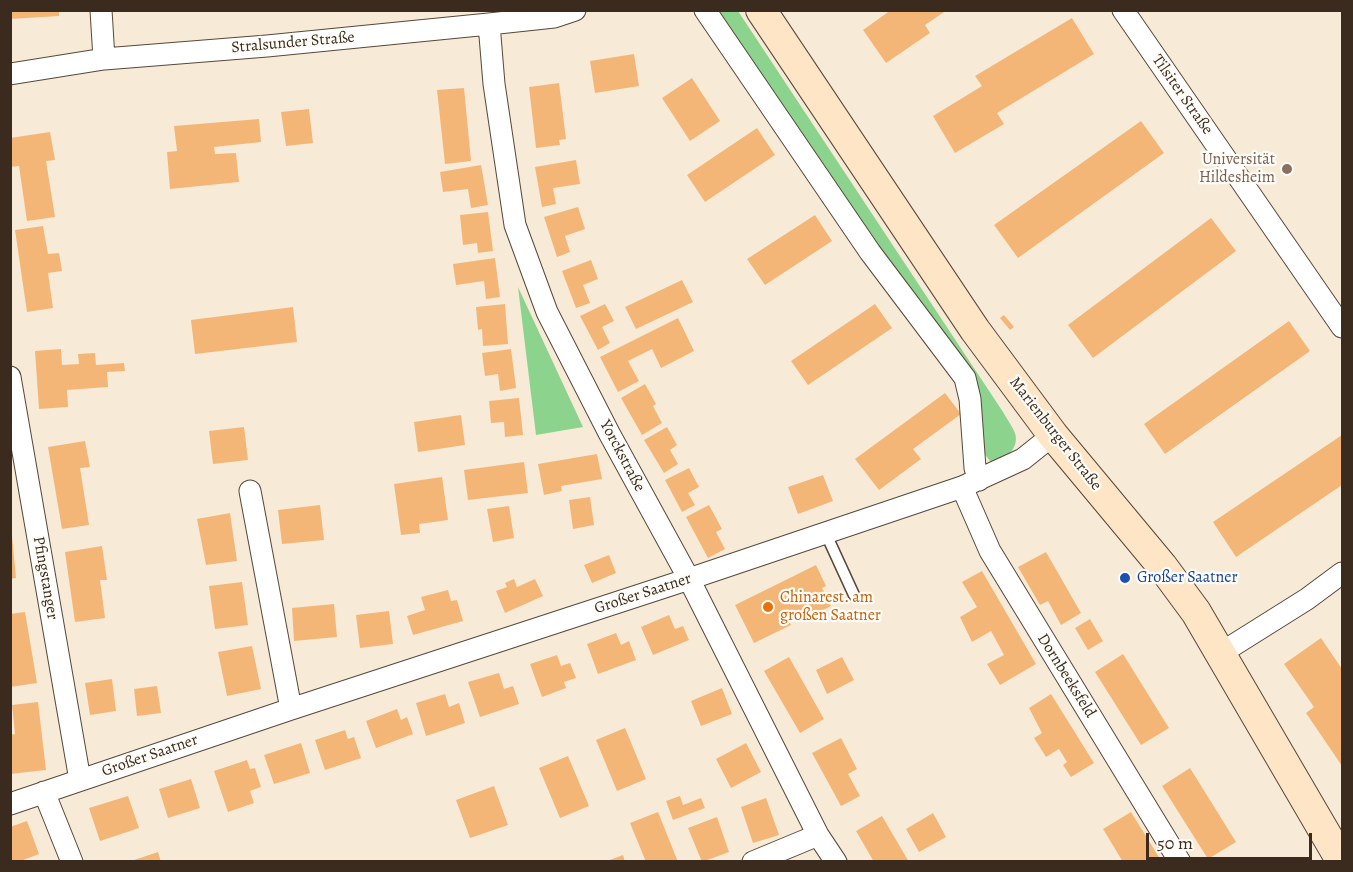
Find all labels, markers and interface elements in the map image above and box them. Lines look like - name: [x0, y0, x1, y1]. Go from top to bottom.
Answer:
- street label: Stralsunder Straße: [230, 28, 356, 58]
- street label: Tilsiter Straße: [1147, 51, 1217, 139]
- place label: Universität Hildesheim: [1199, 150, 1275, 188]
- marker: Universität Hildesheim: [1280, 162, 1294, 176]
- street label: Marienburger Straße: [1005, 373, 1105, 495]
- street label: Yorckstraße: [595, 417, 649, 495]
- street label: Pfingstanger: [28, 535, 62, 621]
- place label: Großer Saatner: [1137, 568, 1238, 588]
- street label: Großer Saatner: [592, 569, 694, 619]
- marker: Großer Saatner: [1118, 571, 1132, 585]
- place label: Chinarest. am großen Saatner: [780, 588, 881, 626]
- marker: Chinarest. am großen Saatner: [761, 600, 775, 614]
- street label: Dornbeeksfeld: [1033, 630, 1099, 722]
- street label: Großer Saatner: [99, 731, 201, 781]
- scale bar: [1149, 821, 1316, 859]
- text: 50 m: [1157, 831, 1193, 855]

